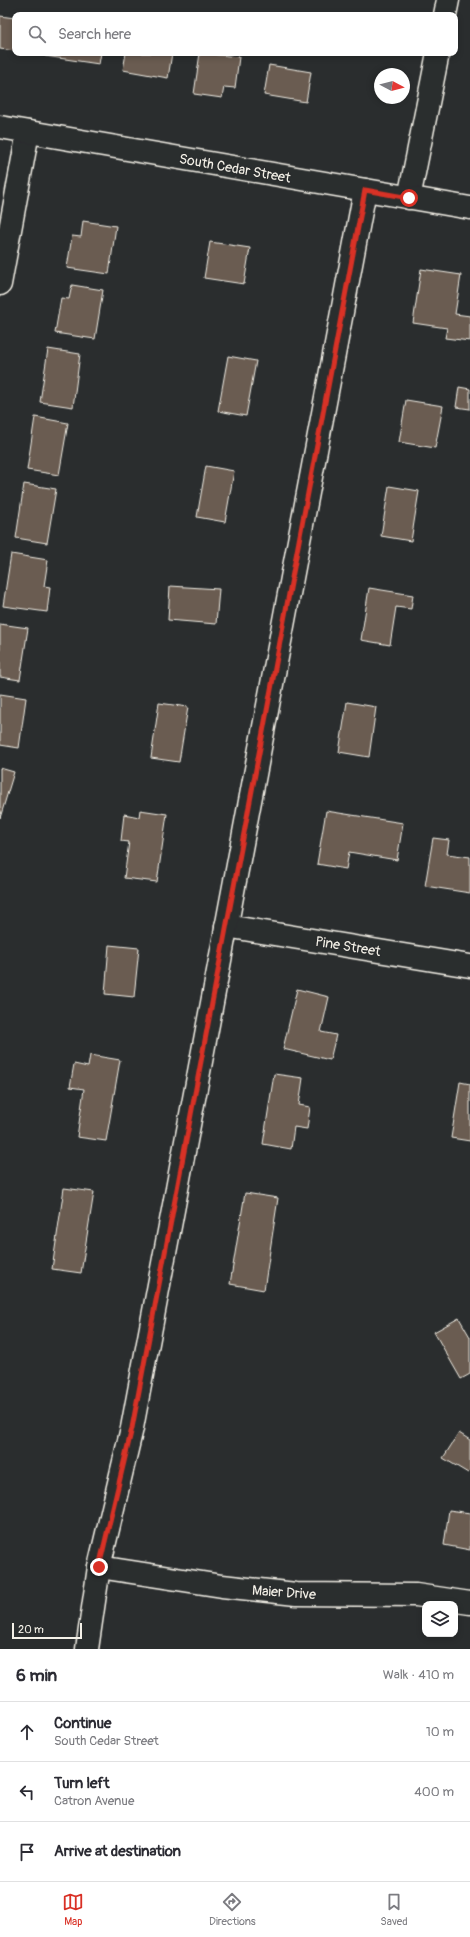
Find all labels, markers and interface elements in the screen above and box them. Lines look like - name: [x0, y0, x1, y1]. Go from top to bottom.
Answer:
- search box: [12, 12, 458, 56]
- icon: search: [26, 23, 48, 45]
- text: Search here: [58, 25, 131, 44]
- north arrow: [374, 68, 410, 104]
- street label: South Cedar Street: [178, 150, 292, 187]
- route start: [400, 189, 418, 207]
- street label: Pine Street: [314, 933, 382, 960]
- route end: [90, 1558, 108, 1576]
- street label: Maier Drive: [251, 1582, 317, 1603]
- map controls: [422, 1601, 458, 1637]
- button: layers: [422, 1601, 458, 1637]
- scale bar: [12, 1621, 82, 1640]
- text: 20 m: [18, 1623, 44, 1636]
- text: 6 min: [16, 1665, 57, 1686]
- text: Walk · 410 m: [383, 1667, 454, 1683]
- text: Continue: [54, 1714, 112, 1733]
- icon: ahead: [16, 1721, 38, 1743]
- text: 10 m: [426, 1724, 454, 1740]
- text: South Cedar Street: [54, 1733, 159, 1749]
- text: Turn left: [54, 1774, 110, 1793]
- icon: left: [16, 1781, 38, 1803]
- text: 400 m: [414, 1784, 454, 1800]
- text: Catron Avenue: [54, 1793, 134, 1809]
- icon: arrive: [16, 1841, 38, 1863]
- text: Arrive at destination: [54, 1842, 181, 1861]
- tab: Map: [62, 1891, 84, 1928]
- tab: Directions: [209, 1891, 256, 1928]
- tab: Saved: [380, 1891, 408, 1928]

